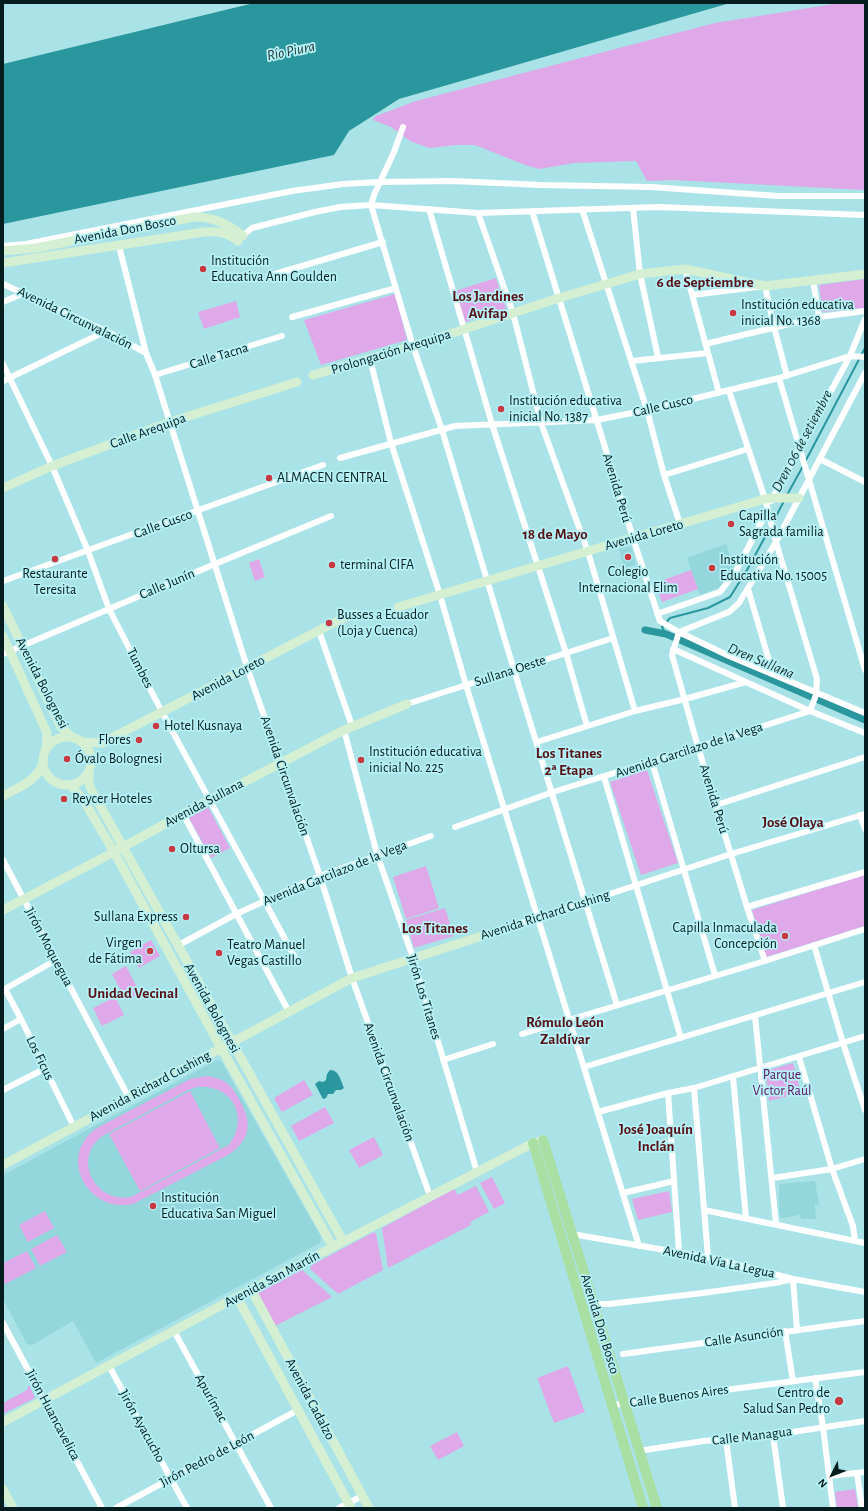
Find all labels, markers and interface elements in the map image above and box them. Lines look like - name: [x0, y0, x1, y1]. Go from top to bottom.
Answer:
- water label: Río Piura: [265, 37, 317, 65]
- street label: Avenida Don Bosco: [73, 212, 177, 248]
- place label: Institución Educativa Ann Goulden: [211, 253, 337, 286]
- marker: Institución Educativa Ann Goulden: [198, 264, 208, 274]
- district label: 6 de Septiembre: [656, 273, 754, 291]
- street label: Avenida Circunvalación: [15, 283, 135, 353]
- district label: Los Jardines Avifap: [452, 287, 524, 322]
- place label: Institución educativa inicial No. 1368: [741, 297, 854, 330]
- marker: Institución educativa inicial No. 1368: [728, 308, 738, 318]
- street label: Prolongación Arequipa: [329, 326, 453, 378]
- street label: Calle Tacna: [187, 339, 251, 373]
- water label: Dren 06 de setiembre: [768, 387, 836, 495]
- street label: Calle Cusco: [631, 391, 695, 421]
- place label: Institución educativa inicial No. 1387: [509, 393, 622, 426]
- marker: Institución educativa inicial No. 1387: [496, 404, 506, 414]
- street label: Calle Arequipa: [108, 409, 188, 453]
- street label: Avenida Perú: [599, 451, 635, 525]
- place label: ALMACEN CENTRAL: [277, 470, 388, 486]
- marker: ALMACEN CENTRAL: [264, 473, 274, 483]
- street label: Calle Cusco: [131, 506, 195, 542]
- place label: Capilla Sagrada familia: [739, 508, 824, 540]
- street label: Avenida Loreto: [603, 516, 685, 554]
- marker: Capilla Sagrada familia: [726, 519, 736, 529]
- district label: 18 de Mayo: [522, 525, 588, 543]
- marker: Colegio Internacional Elim: [623, 552, 633, 562]
- place label: Institución Educativa No. 15005: [720, 552, 827, 584]
- marker: Restaurante Teresita: [50, 554, 60, 564]
- place label: terminal CIFA: [340, 557, 414, 573]
- marker: terminal CIFA: [327, 560, 337, 570]
- marker: Institución Educativa No. 15005: [707, 563, 717, 573]
- place label: Colegio Internacional Elim: [578, 564, 678, 596]
- street label: Calle Junín: [137, 565, 197, 603]
- place label: Restaurante Teresita: [22, 566, 88, 598]
- place label: Busses a Ecuador (Loja y Cuenca): [337, 607, 429, 640]
- marker: Busses a Ecuador (Loja y Cuenca): [324, 618, 334, 628]
- street label: Avenida Bolognesi: [12, 635, 72, 731]
- water label: Dren Sullana: [725, 639, 797, 683]
- street label: Tumbes: [123, 645, 157, 691]
- street label: Avenida Loreto: [188, 652, 268, 704]
- street label: Sullana Oeste: [472, 652, 548, 690]
- street label: Avenida Circunvalación: [257, 714, 313, 838]
- place label: Hotel Kusnaya: [164, 718, 242, 734]
- street label: Avenida Garcilazo de la Vega: [613, 718, 765, 782]
- marker: Hotel Kusnaya: [151, 721, 161, 731]
- place label: Flores: [99, 732, 131, 748]
- marker: Flores: [134, 735, 144, 745]
- place label: Institución educativa inicial No. 225: [369, 744, 482, 776]
- district label: Los Titanes 2ª Etapa: [536, 744, 602, 779]
- place label: Óvalo Bolognesi: [75, 751, 162, 767]
- marker: Óvalo Bolognesi: [62, 754, 72, 764]
- marker: Institución educativa inicial No. 225: [356, 755, 366, 765]
- street label: Avenida Perú: [696, 762, 732, 836]
- street label: Avenida Sullana: [162, 775, 246, 831]
- place label: Reycer Hoteles: [72, 791, 152, 807]
- marker: Reycer Hoteles: [59, 794, 69, 804]
- district label: José Olaya: [762, 813, 824, 831]
- street label: Avenida Garcilazo de la Vega: [260, 836, 410, 910]
- place label: Oltursa: [180, 841, 220, 857]
- marker: Oltursa: [167, 844, 177, 854]
- street label: Avenida Richard Cushing: [478, 886, 612, 944]
- street label: Jirón Moquegua: [21, 905, 77, 989]
- place label: Sullana Express: [94, 909, 178, 925]
- marker: Sullana Express: [181, 912, 191, 922]
- district label: Los Titanes: [402, 919, 468, 937]
- place label: Capilla Inmaculada Concepción: [673, 920, 777, 952]
- marker: Capilla Inmaculada Concepción: [780, 931, 790, 941]
- place label: Virgen de Fátima: [88, 935, 142, 968]
- place label: Teatro Manuel Vegas Castillo: [227, 937, 306, 970]
- marker: Virgen de Fátima: [145, 946, 155, 956]
- marker: Teatro Manuel Vegas Castillo: [214, 948, 224, 958]
- street label: Jirón Los Titanes: [403, 952, 445, 1042]
- street label: Avenida Bolognesi: [180, 960, 244, 1056]
- district label: Unidad Vecinal: [88, 984, 178, 1002]
- district label: Rómulo León Zaldívar: [526, 1013, 604, 1048]
- street label: Avenida Circunvalación: [360, 1020, 418, 1144]
- street label: Los Ficus: [22, 1033, 58, 1083]
- street label: Avenida Richard Cushing: [86, 1047, 214, 1125]
- park label: Parque Victor Raúl: [752, 1067, 812, 1100]
- district label: José Joaquín Inclán: [619, 1120, 693, 1155]
- place label: Institución Educativa San Miguel: [161, 1190, 276, 1222]
- marker: Institución Educativa San Miguel: [148, 1201, 158, 1211]
- street label: Avenida Vía La Legua: [662, 1242, 776, 1282]
- street label: Avenida San Martín: [221, 1247, 323, 1311]
- street label: Avenida Don Bosco: [577, 1272, 623, 1376]
- street label: Calle Asunción: [703, 1323, 785, 1351]
- street label: Avenida Cadalzo: [281, 1355, 339, 1443]
- street label: Jirón Huancavelica: [22, 1367, 84, 1463]
- street label: Apurímac: [191, 1371, 231, 1425]
- street label: Calle Buenos Aires: [628, 1381, 730, 1411]
- place label: Centro de Salud San Pedro: [743, 1385, 830, 1418]
- street label: Jirón Ayacucho: [115, 1387, 169, 1465]
- marker: Centro de Salud San Pedro: [833, 1395, 845, 1407]
- street label: Calle Managua: [711, 1423, 793, 1449]
- street label: Jirón Pedro de León: [157, 1427, 257, 1491]
- north arrow: [812, 1455, 852, 1495]
- text: N: [816, 1477, 829, 1490]

